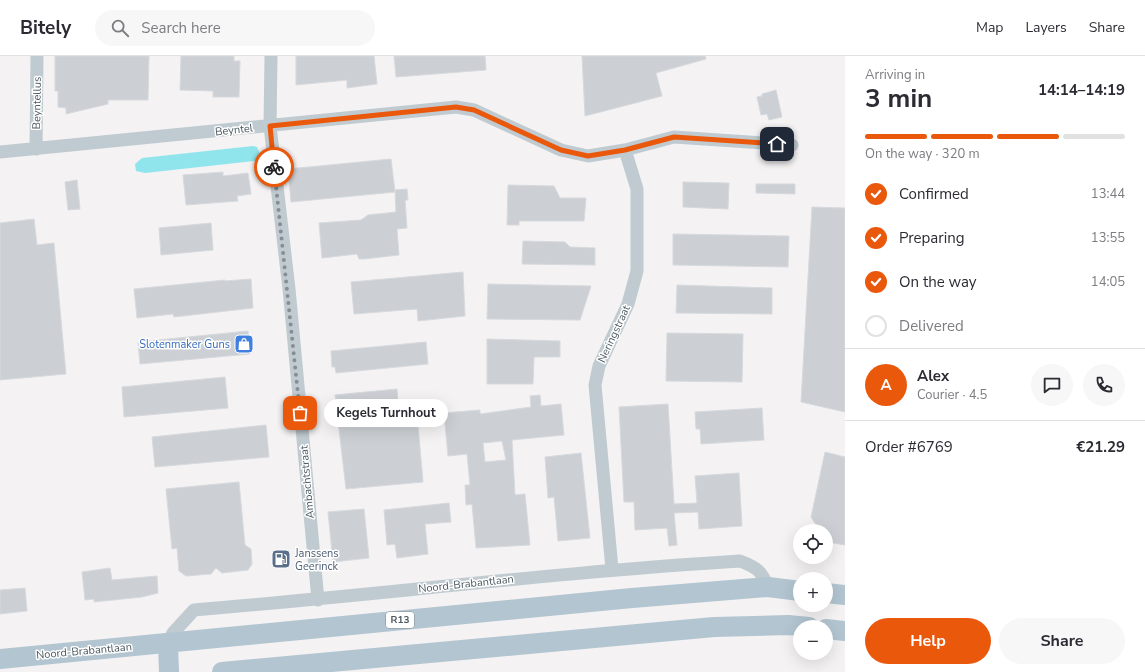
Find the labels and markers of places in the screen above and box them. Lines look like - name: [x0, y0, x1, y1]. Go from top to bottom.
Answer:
- pin: [760, 127, 794, 161]
- shop icon: Slotenmaker Guns: [233, 333, 255, 355]
- place label: Slotenmaker Guns: [139, 337, 230, 352]
- pin: [283, 396, 317, 430]
- callout: Kegels Turnhout: [324, 399, 448, 427]
- place label: Janssens Geerinck: [294, 546, 339, 574]
- fuel station icon: Janssens Geerinck: [270, 548, 292, 570]

